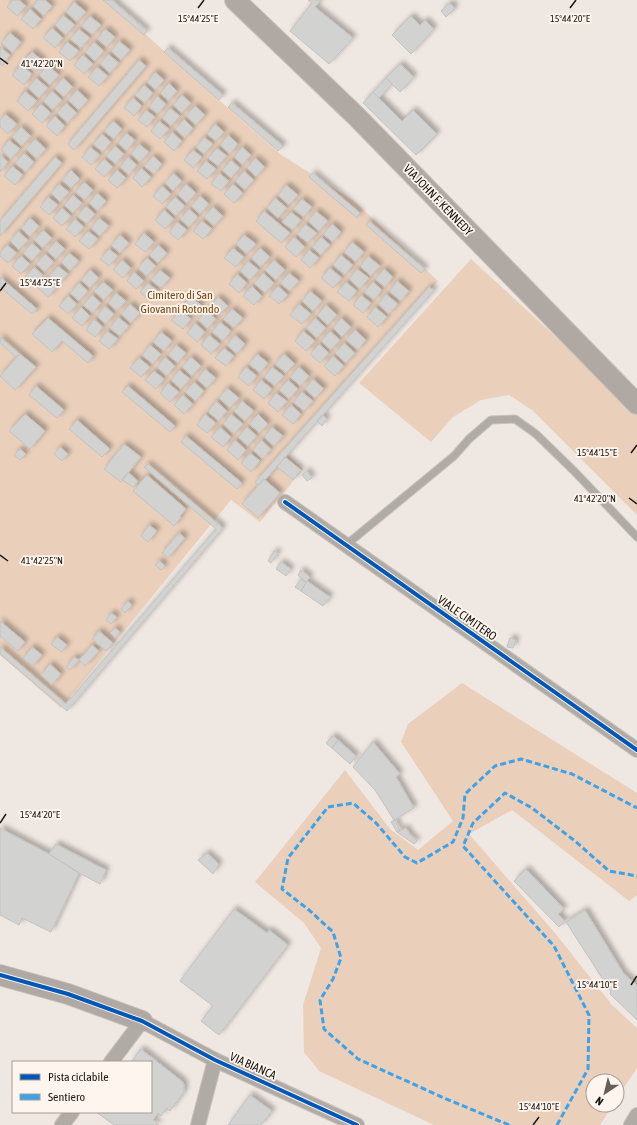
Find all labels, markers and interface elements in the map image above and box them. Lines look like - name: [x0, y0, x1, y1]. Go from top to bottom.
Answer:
- text: 15°44'25"E: [178, 13, 219, 24]
- text: 15°44'20"E: [550, 13, 591, 24]
- text: 41°42'20"N: [21, 58, 63, 69]
- street label: VIA JOHN F. KENNEDY: [401, 162, 476, 239]
- text: 15°44'25"E: [20, 277, 61, 288]
- park label: Cimitero di San Giovanni Rotondo: [141, 288, 220, 316]
- text: 15°44'15"E: [577, 447, 618, 458]
- text: 41°42'20"N: [574, 493, 616, 504]
- text: 41°42'25"N: [21, 555, 63, 566]
- street label: VIALE CIMITERO: [435, 592, 499, 644]
- text: 15°44'20"E: [20, 809, 61, 820]
- text: 15°44'10"E: [577, 979, 618, 990]
- street label: VIA BIANCA: [228, 1050, 279, 1083]
- legend: [12, 1061, 152, 1113]
- text: Pista ciclabile: [48, 1070, 109, 1084]
- north arrow: [585, 1073, 625, 1113]
- text: Sentiero: [48, 1090, 86, 1104]
- text: N: [593, 1094, 605, 1108]
- text: 15°44'10"E: [519, 1101, 560, 1112]

